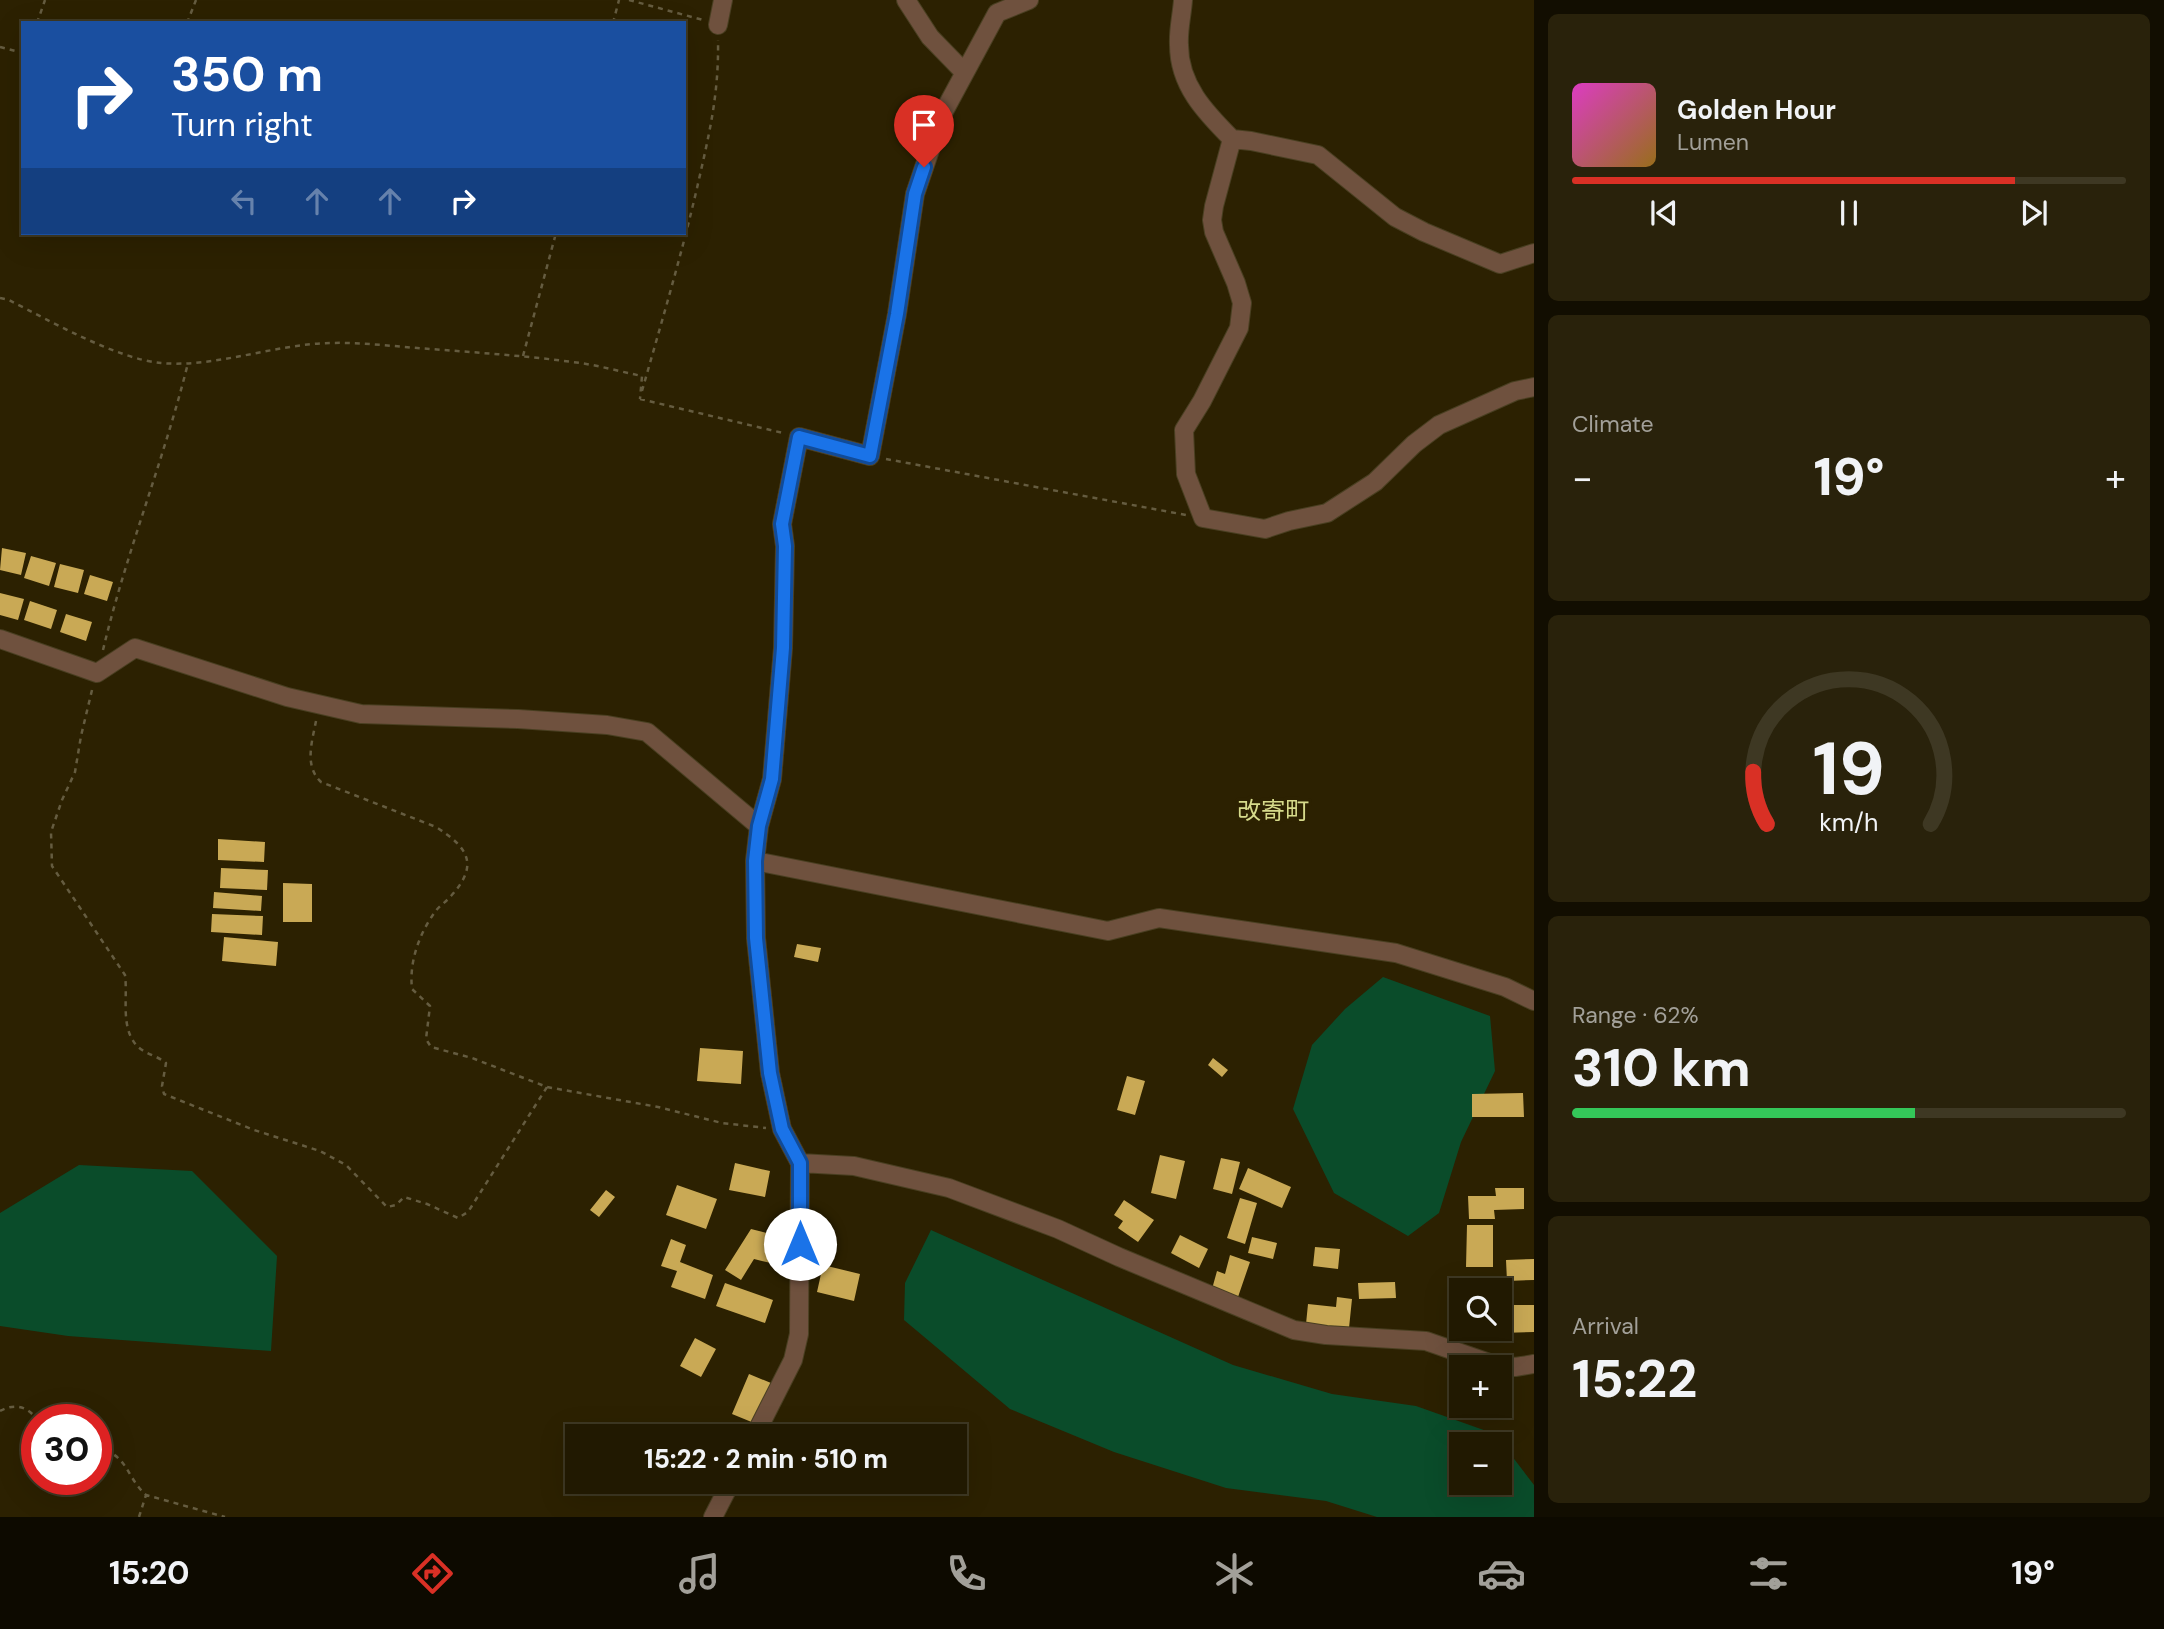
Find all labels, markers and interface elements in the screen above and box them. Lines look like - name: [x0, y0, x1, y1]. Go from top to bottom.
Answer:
- text: 350 m: [171, 42, 323, 106]
- icon: right: [56, 49, 147, 140]
- text: Golden Hour: [1677, 93, 1836, 127]
- pin: [894, 95, 954, 167]
- text: Turn right: [171, 104, 313, 146]
- icon: arrive: [905, 106, 943, 144]
- text: Lumen: [1677, 127, 1749, 157]
- icon: left: [225, 182, 263, 220]
- icon: ahead: [298, 182, 336, 220]
- icon: ahead: [371, 182, 409, 220]
- icon: right: [444, 182, 482, 220]
- icon: previous: [1645, 194, 1683, 232]
- icon: pause: [1830, 194, 1868, 232]
- icon: next: [2015, 194, 2053, 232]
- text: Climate: [1572, 409, 1654, 439]
- text: 19°: [1813, 443, 1885, 511]
- text: −: [1572, 453, 1593, 503]
- text: +: [2105, 453, 2126, 503]
- text: 19: [1813, 723, 1885, 818]
- district label: 改寄町: [1237, 795, 1309, 826]
- text: km/h: [1819, 806, 1879, 839]
- text: Range · 62%: [1572, 1000, 1698, 1030]
- text: 310 km: [1572, 1034, 1751, 1102]
- position arrow: [763, 1207, 837, 1281]
- map controls: [1449, 1278, 1512, 1495]
- button: search: [1449, 1278, 1512, 1341]
- text: Arrival: [1572, 1311, 1639, 1341]
- text: 15:22: [1572, 1345, 1697, 1413]
- button: +: [1449, 1355, 1512, 1418]
- speed limit sign: 30: [21, 1404, 112, 1495]
- button: −: [1449, 1432, 1512, 1495]
- text: 15:22 · 2 min · 510 m: [644, 1442, 888, 1476]
- icon: directions: [408, 1549, 457, 1598]
- icon: music: [675, 1549, 724, 1598]
- icon: phone: [942, 1549, 991, 1598]
- icon: climate: [1210, 1549, 1259, 1598]
- icon: car: [1477, 1549, 1526, 1598]
- icon: filters: [1744, 1549, 1793, 1598]
- text: 15:20: [109, 1552, 190, 1594]
- text: 19°: [2011, 1552, 2055, 1594]

